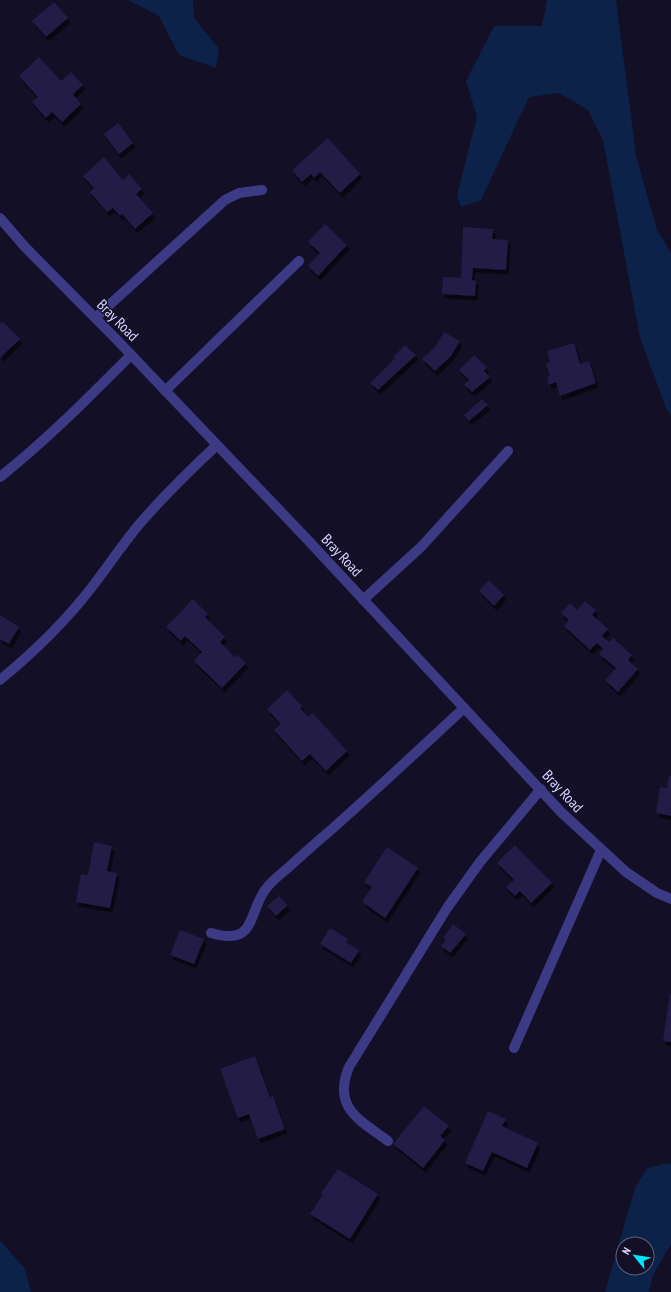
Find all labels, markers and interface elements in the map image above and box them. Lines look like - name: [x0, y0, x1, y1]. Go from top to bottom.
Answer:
- street label: Bray Road: [93, 295, 143, 345]
- street label: Bray Road: [318, 530, 366, 580]
- street label: Bray Road: [539, 766, 587, 816]
- north arrow: [615, 1236, 655, 1276]
- text: N: [619, 1245, 634, 1257]

